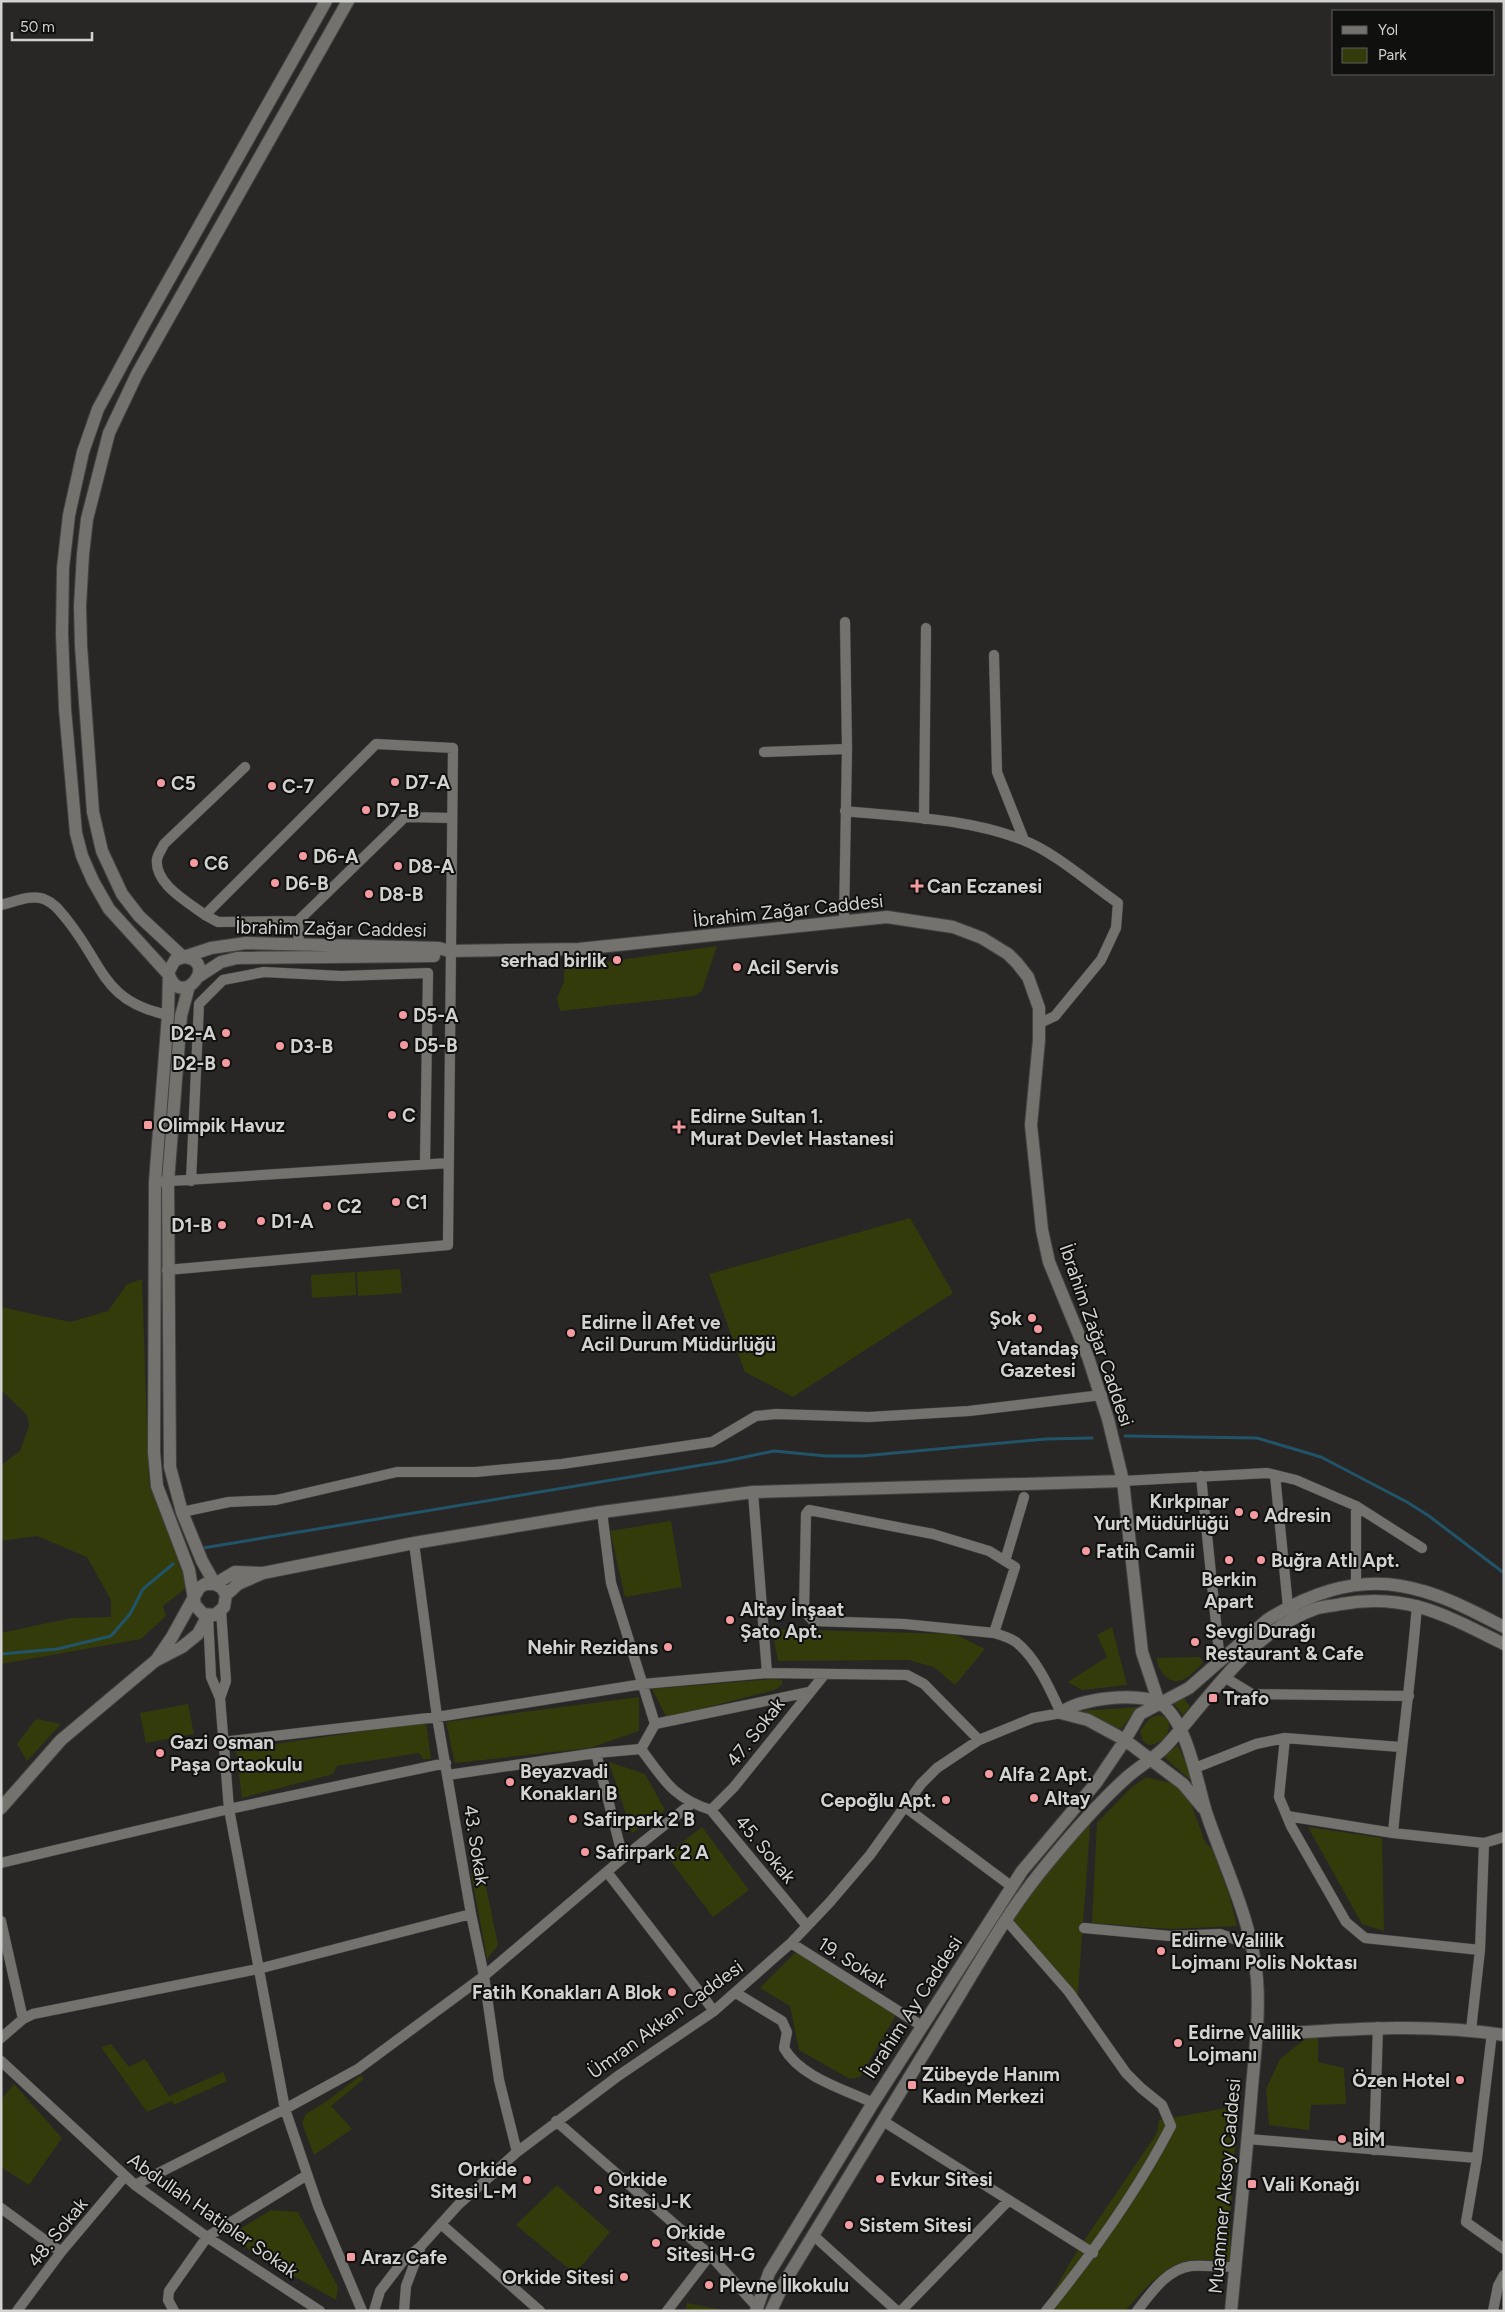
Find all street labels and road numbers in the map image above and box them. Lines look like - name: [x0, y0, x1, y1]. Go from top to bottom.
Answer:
- street label: İbrahim Zağar Caddesi: [692, 889, 884, 932]
- street label: İbrahim Zağar Caddesi: [235, 915, 427, 942]
- street label: İbrahim Zağar Caddesi: [1054, 1241, 1139, 1429]
- street label: 47. Sokak: [721, 1693, 790, 1771]
- street label: 43. Sokak: [459, 1803, 494, 1888]
- street label: 45. Sokak: [730, 1811, 801, 1889]
- street label: 19. Sokak: [814, 1932, 892, 1993]
- street label: İbrahim Ay Caddesi: [858, 1932, 967, 2083]
- street label: Ümran Akkan Caddesi: [583, 1955, 747, 2083]
- street label: Muammer Aksoy Caddesi: [1204, 2078, 1245, 2295]
- street label: Abdullah Hatipler Sokak: [123, 2148, 303, 2283]
- street label: 48. Sokak: [22, 2192, 93, 2272]

